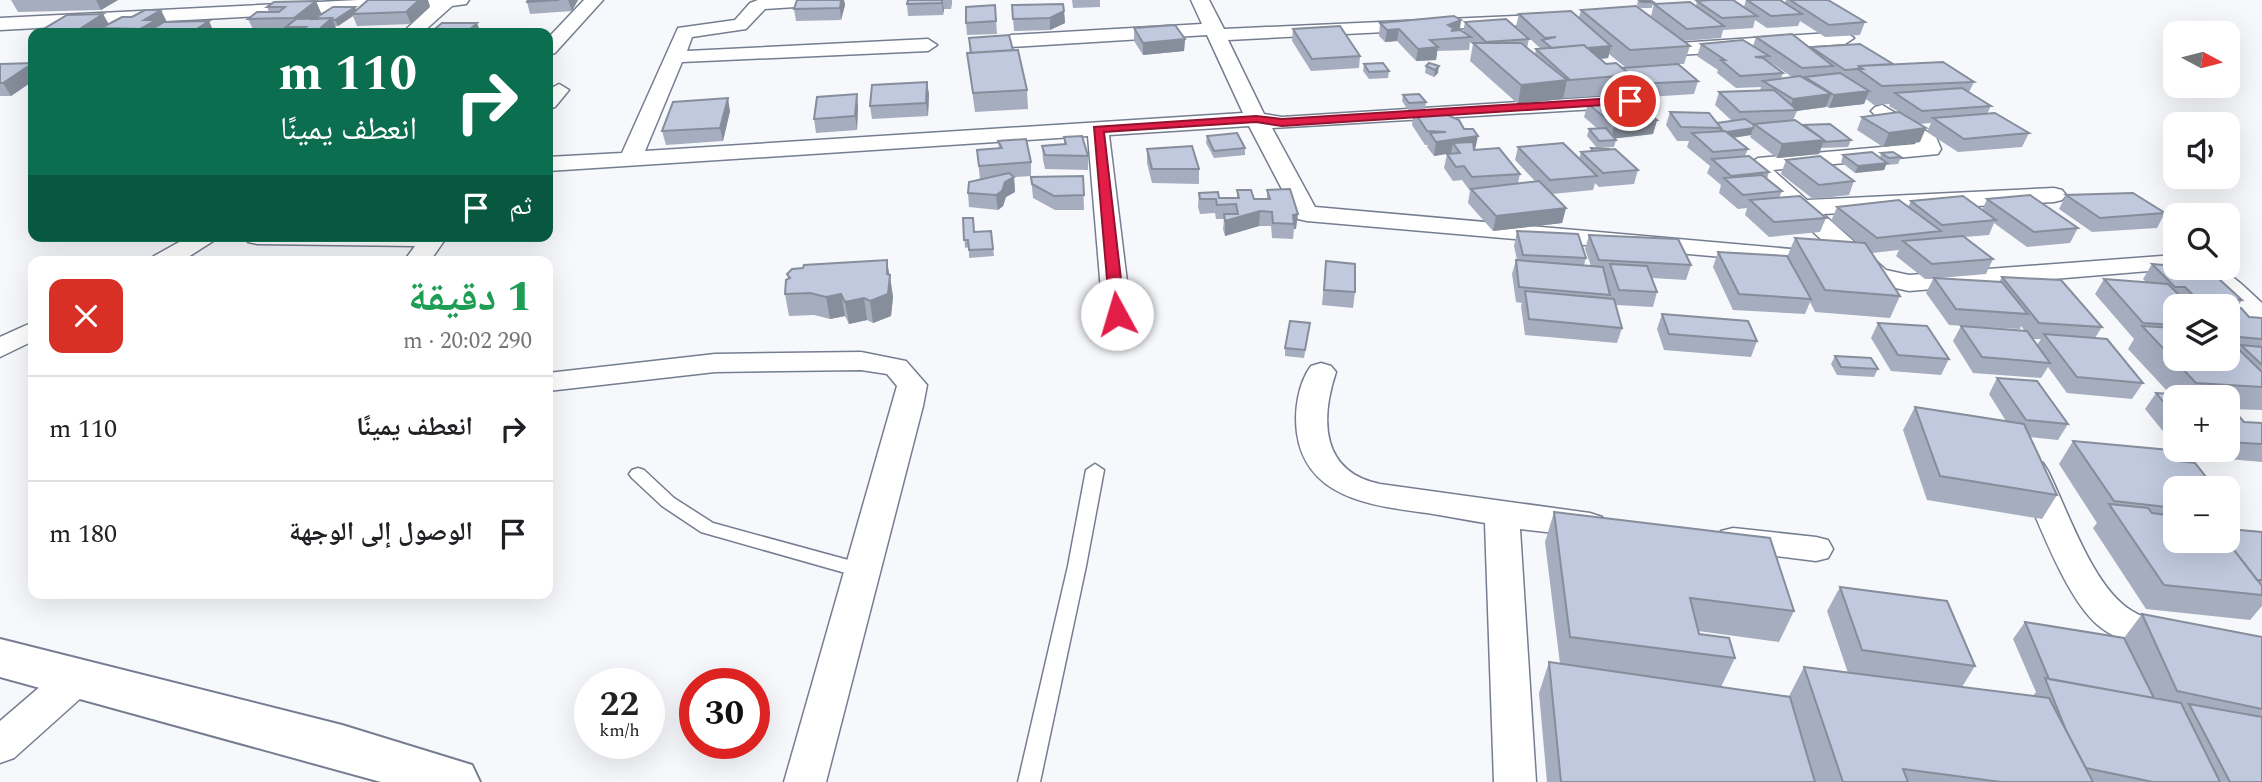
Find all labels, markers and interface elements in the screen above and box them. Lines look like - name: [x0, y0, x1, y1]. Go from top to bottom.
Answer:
- north arrow: [2163, 21, 2240, 98]
- map controls: [2163, 21, 2240, 553]
- text: 110 m: [278, 37, 417, 112]
- icon: right: [441, 56, 532, 147]
- pin: [1600, 71, 1660, 131]
- icon: arrive: [1611, 82, 1649, 120]
- text: انعطف يمينًا: [280, 105, 417, 154]
- button: sound: [2163, 112, 2240, 189]
- text: ثم: [509, 186, 532, 226]
- icon: arrive: [457, 189, 495, 227]
- button: search: [2163, 203, 2240, 280]
- text: 1 دقيقة: [408, 266, 532, 329]
- position arrow: [1080, 277, 1154, 351]
- button: close: [49, 279, 123, 353]
- button: layers: [2163, 294, 2240, 371]
- text: 290 m · 20:02: [403, 324, 532, 359]
- button: +: [2163, 385, 2240, 462]
- text: انعطف يمينًا: [356, 407, 473, 447]
- text: 110 m: [49, 409, 117, 449]
- icon: right: [494, 410, 532, 448]
- button: −: [2163, 476, 2240, 553]
- text: الوصول إلى الوجهة: [289, 512, 473, 552]
- text: 180 m: [49, 514, 117, 554]
- icon: arrive: [494, 515, 532, 553]
- speed limit sign: 30: [679, 668, 770, 759]
- text: 22: [600, 678, 639, 731]
- text: km/h: [599, 717, 640, 744]

